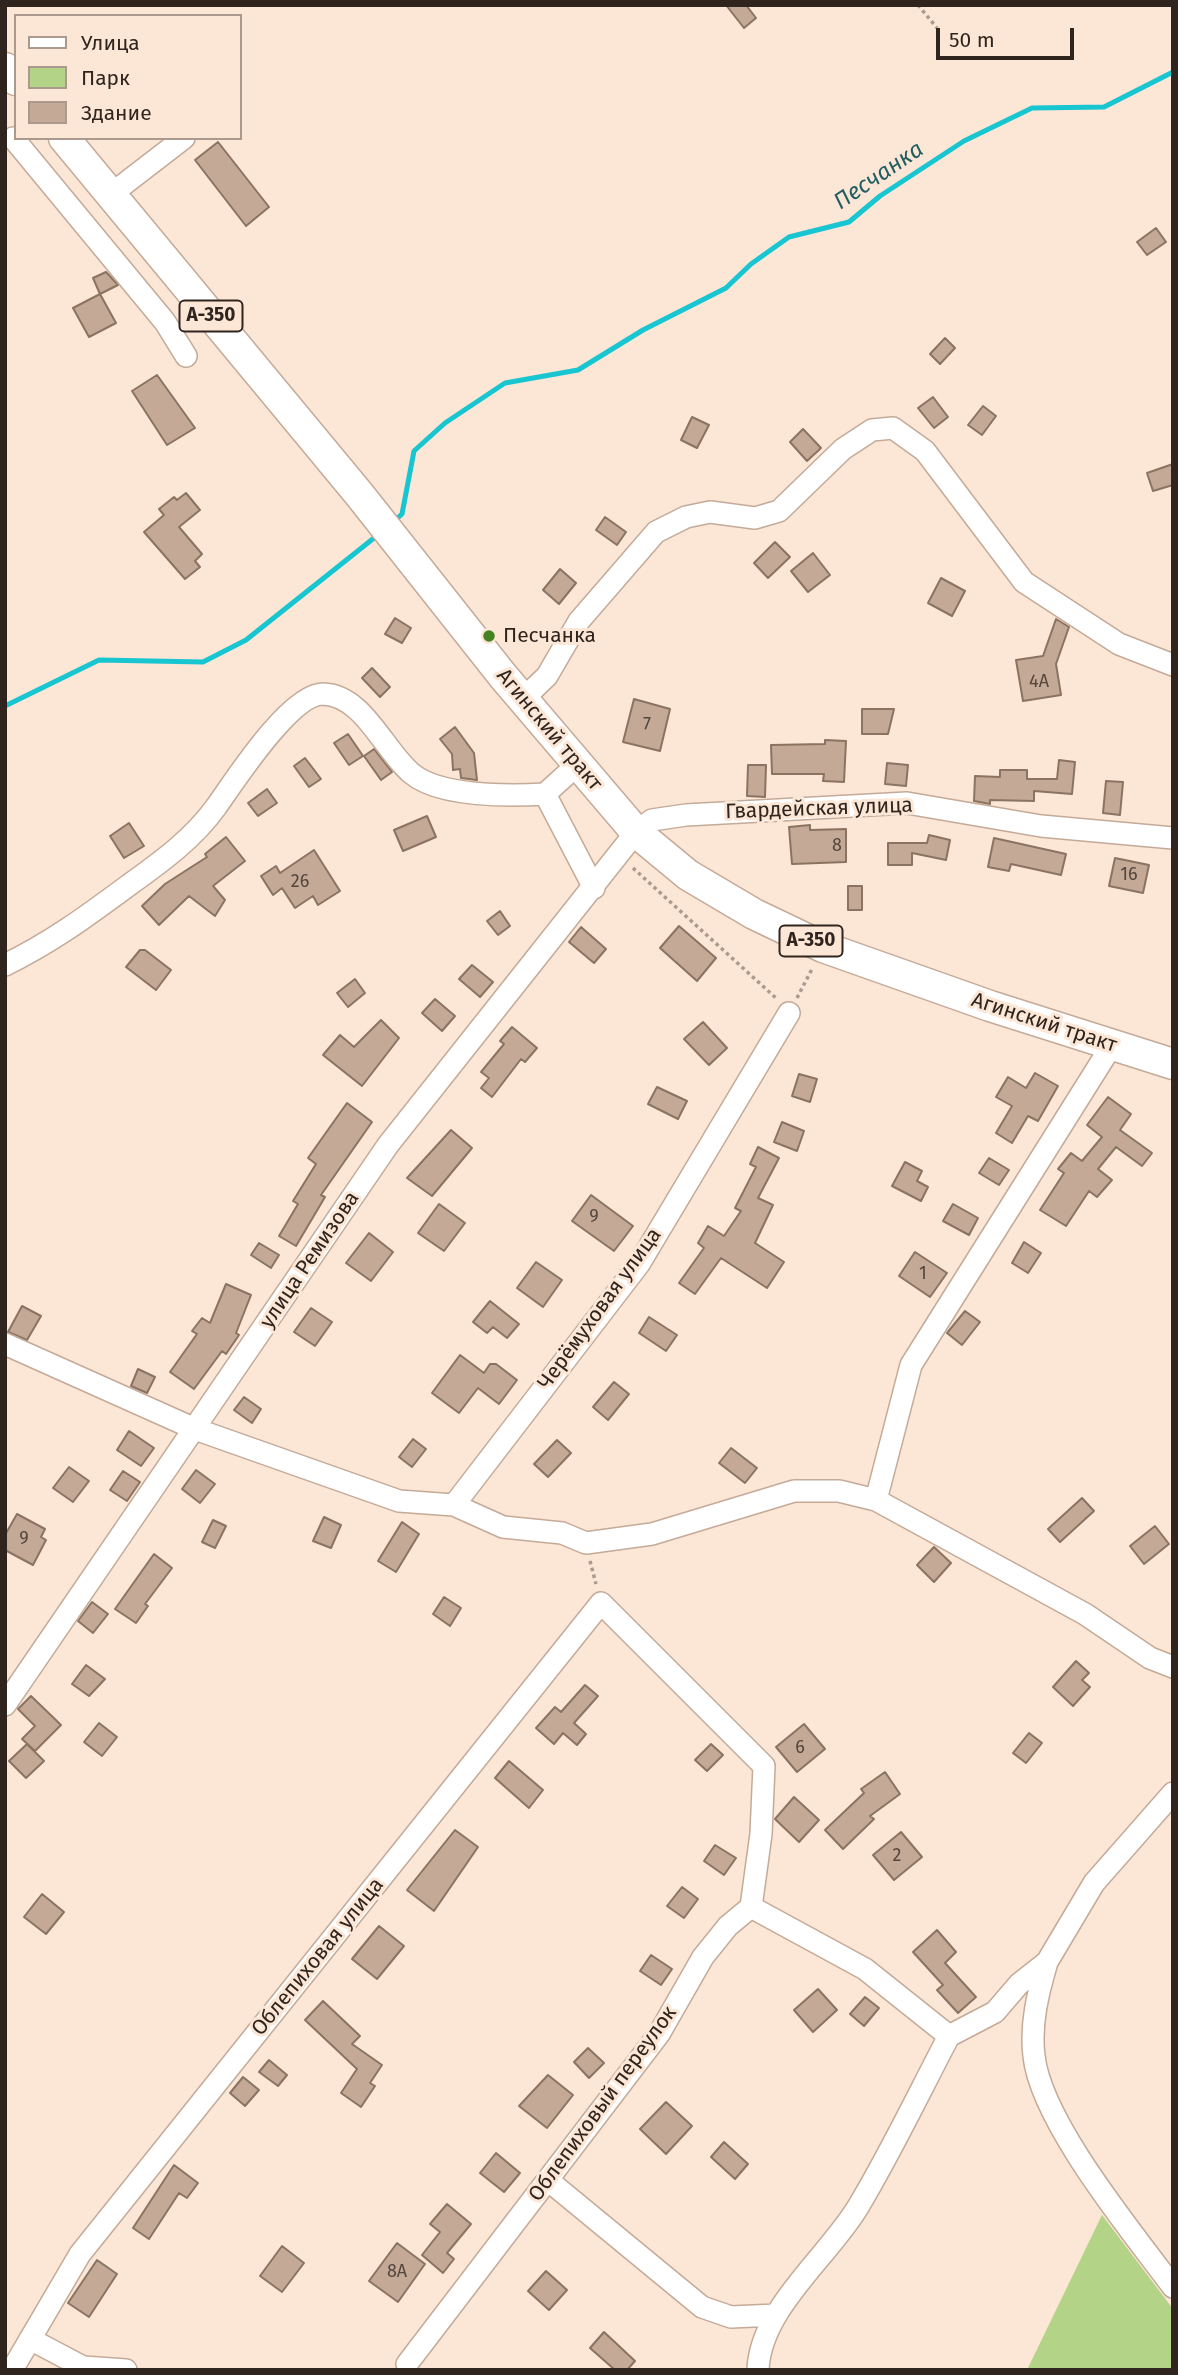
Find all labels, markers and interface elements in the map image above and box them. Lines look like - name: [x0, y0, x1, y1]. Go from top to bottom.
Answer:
- legend: [14, 14, 242, 140]
- scale bar: [940, 14, 1078, 58]
- text: 50 m: [949, 27, 995, 53]
- text: Улица: [81, 30, 140, 56]
- text: Парк: [81, 65, 130, 91]
- text: Здание: [81, 100, 152, 126]
- water label: Песчанка: [829, 136, 929, 216]
- road number: А-350: [180, 300, 242, 332]
- place label: Песчанка: [503, 623, 596, 649]
- marker: Песчанка: [481, 628, 497, 644]
- street label: Агинский тракт: [491, 664, 607, 796]
- house number: 4А: [1029, 671, 1049, 693]
- house number: 7: [643, 714, 651, 736]
- street label: Гвардейская улица: [725, 793, 913, 825]
- house number: 8: [832, 835, 842, 857]
- house number: 16: [1120, 864, 1138, 886]
- house number: 26: [291, 871, 309, 893]
- road number: А-350: [780, 925, 842, 956]
- street label: Агинский тракт: [968, 988, 1120, 1058]
- street label: улица Ремизова: [255, 1187, 365, 1333]
- house number: 9: [589, 1206, 599, 1228]
- street label: Черёмуховая улица: [533, 1223, 667, 1395]
- house number: 1: [919, 1263, 927, 1285]
- house number: 9: [19, 1528, 29, 1550]
- house number: 6: [795, 1737, 805, 1759]
- house number: 2: [893, 1845, 901, 1867]
- street label: Облепиховая улица: [247, 1873, 389, 2041]
- street label: Облепиховый переулок: [524, 2001, 682, 2207]
- house number: 8А: [387, 2261, 407, 2283]

